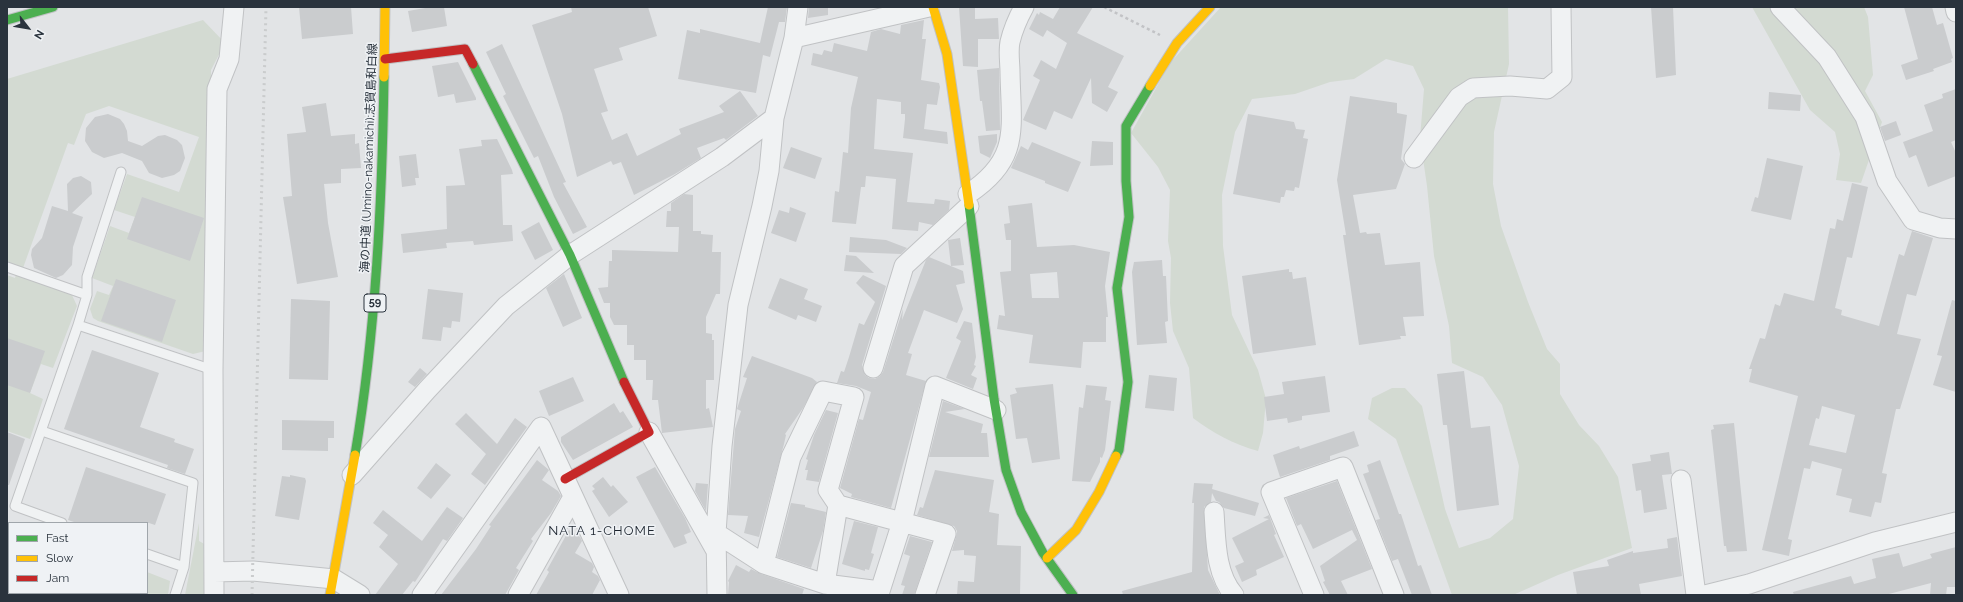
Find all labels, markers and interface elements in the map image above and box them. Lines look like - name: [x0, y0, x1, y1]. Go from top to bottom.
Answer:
- north arrow: [8, 8, 48, 48]
- text: N: [31, 27, 46, 41]
- street label: 海の中道 (Umino-nakamichi);志賀島和白線: [358, 43, 380, 273]
- road number: 59: [364, 294, 386, 312]
- legend: [8, 522, 148, 594]
- district label: NATA 1-CHOME: [548, 523, 656, 539]
- text: Fast: [46, 531, 69, 545]
- text: Slow: [46, 551, 73, 565]
- text: Jam: [46, 571, 69, 585]

